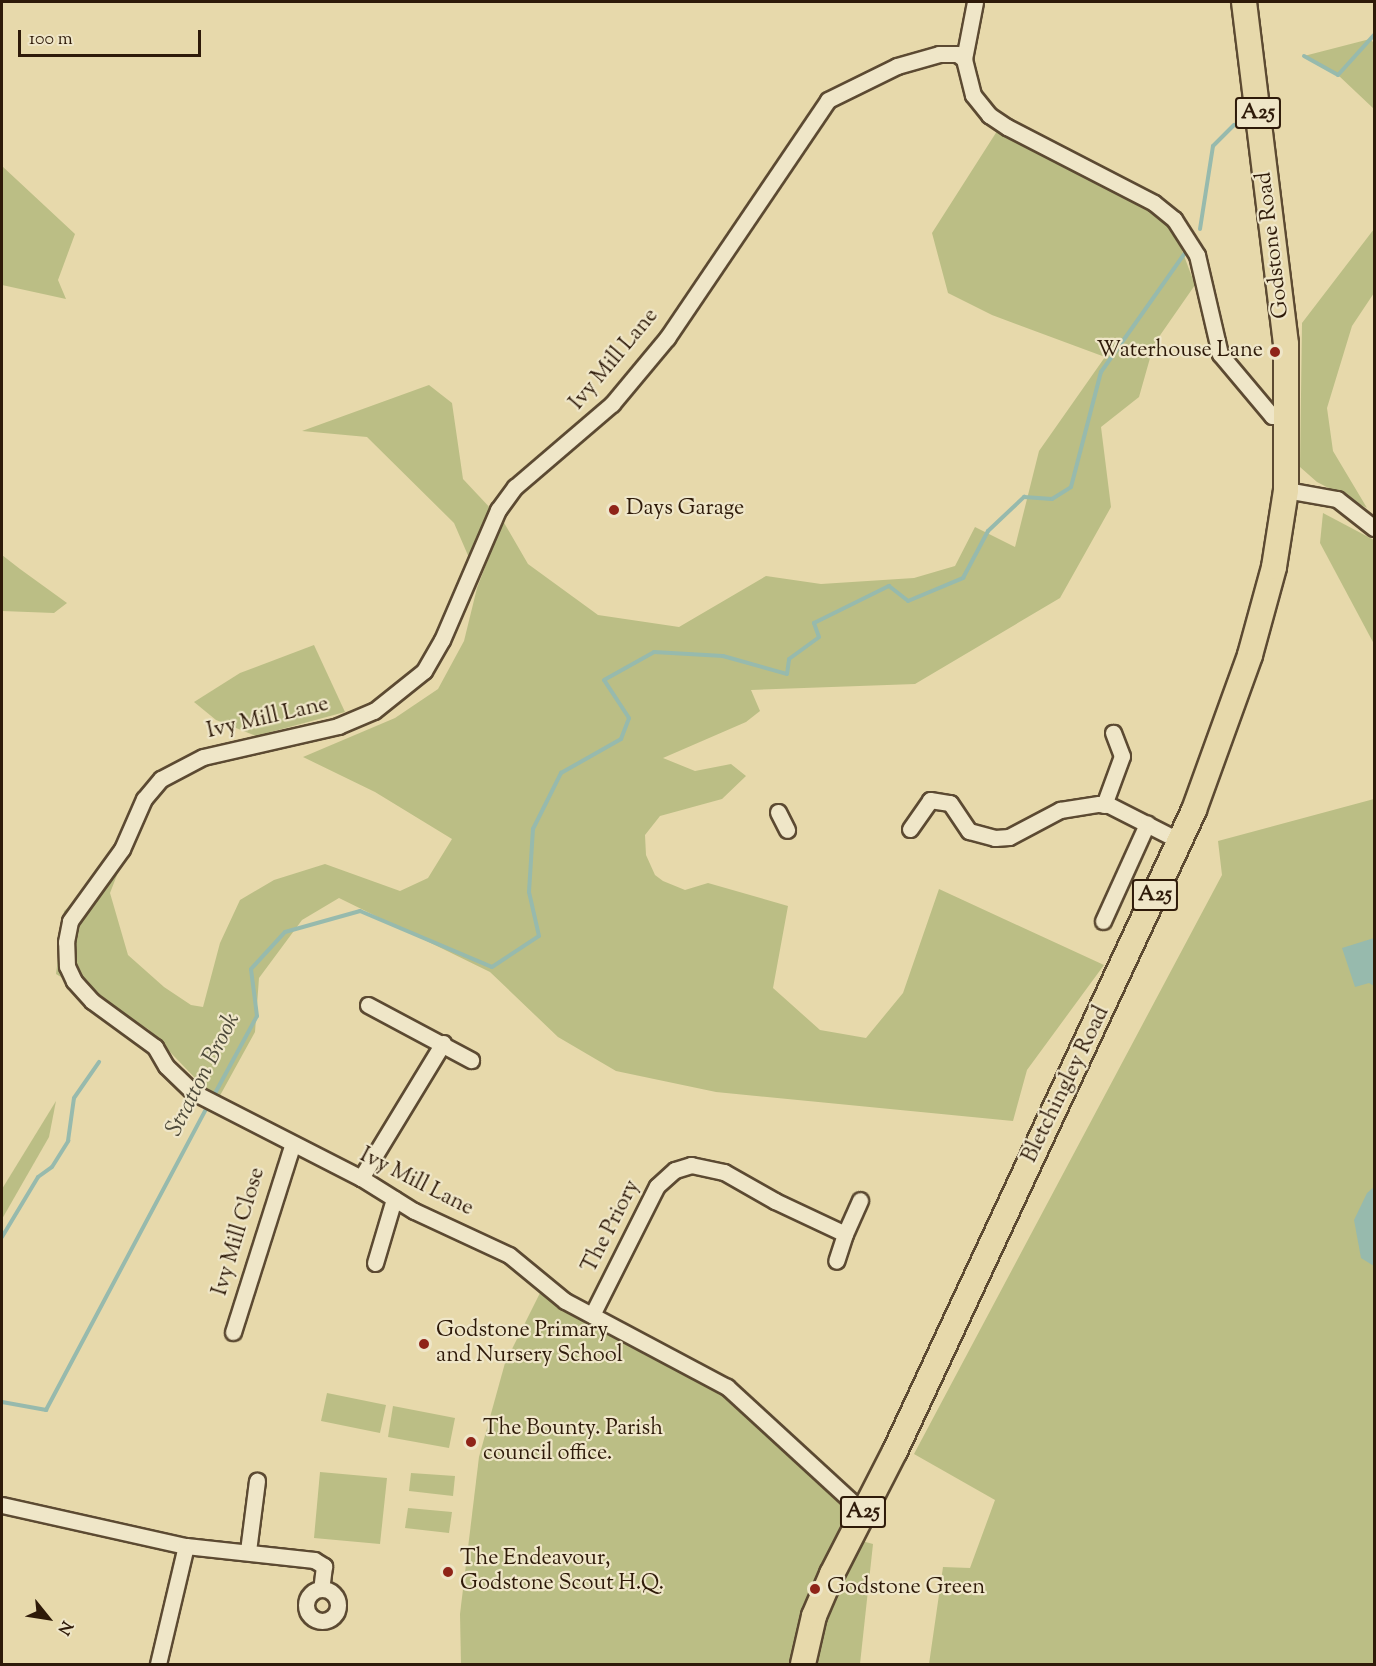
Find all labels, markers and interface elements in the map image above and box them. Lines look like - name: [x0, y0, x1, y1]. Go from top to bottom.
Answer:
- scale bar: [21, 18, 204, 56]
- text: 100 m: [29, 27, 73, 53]
- road number: A25: [1234, 95, 1282, 131]
- street label: Godstone Road: [1252, 170, 1296, 320]
- street label: Ivy Mill Lane: [565, 304, 665, 416]
- place label: Waterhouse Lane: [1097, 339, 1263, 365]
- marker: Waterhouse Lane: [1268, 345, 1282, 359]
- place label: Days Garage: [626, 497, 744, 523]
- marker: Days Garage: [607, 503, 621, 517]
- street label: Ivy Mill Lane: [205, 692, 331, 746]
- road number: A25: [1131, 877, 1179, 913]
- street label: Bletchingley Road: [1018, 1002, 1116, 1168]
- water label: Stratton Brook: [161, 1008, 247, 1142]
- street label: Ivy Mill Lane: [355, 1143, 477, 1223]
- street label: Ivy Mill Close: [208, 1165, 272, 1299]
- street label: The Priory: [577, 1176, 647, 1278]
- place label: Godstone Primary and Nursery School: [436, 1318, 623, 1370]
- marker: Godstone Primary and Nursery School: [417, 1337, 431, 1351]
- place label: The Bounty. Parish council office.: [483, 1416, 663, 1468]
- marker: The Bounty. Parish council office.: [464, 1435, 478, 1449]
- road number: A25: [839, 1494, 887, 1530]
- place label: The Endeavour, Godstone Scout H.Q.: [460, 1546, 664, 1598]
- marker: The Endeavour, Godstone Scout H.Q.: [441, 1565, 455, 1579]
- place label: Godstone Green: [827, 1576, 985, 1602]
- marker: Godstone Green: [808, 1582, 822, 1596]
- north arrow: [18, 1588, 78, 1648]
- text: N: [51, 1616, 77, 1639]

